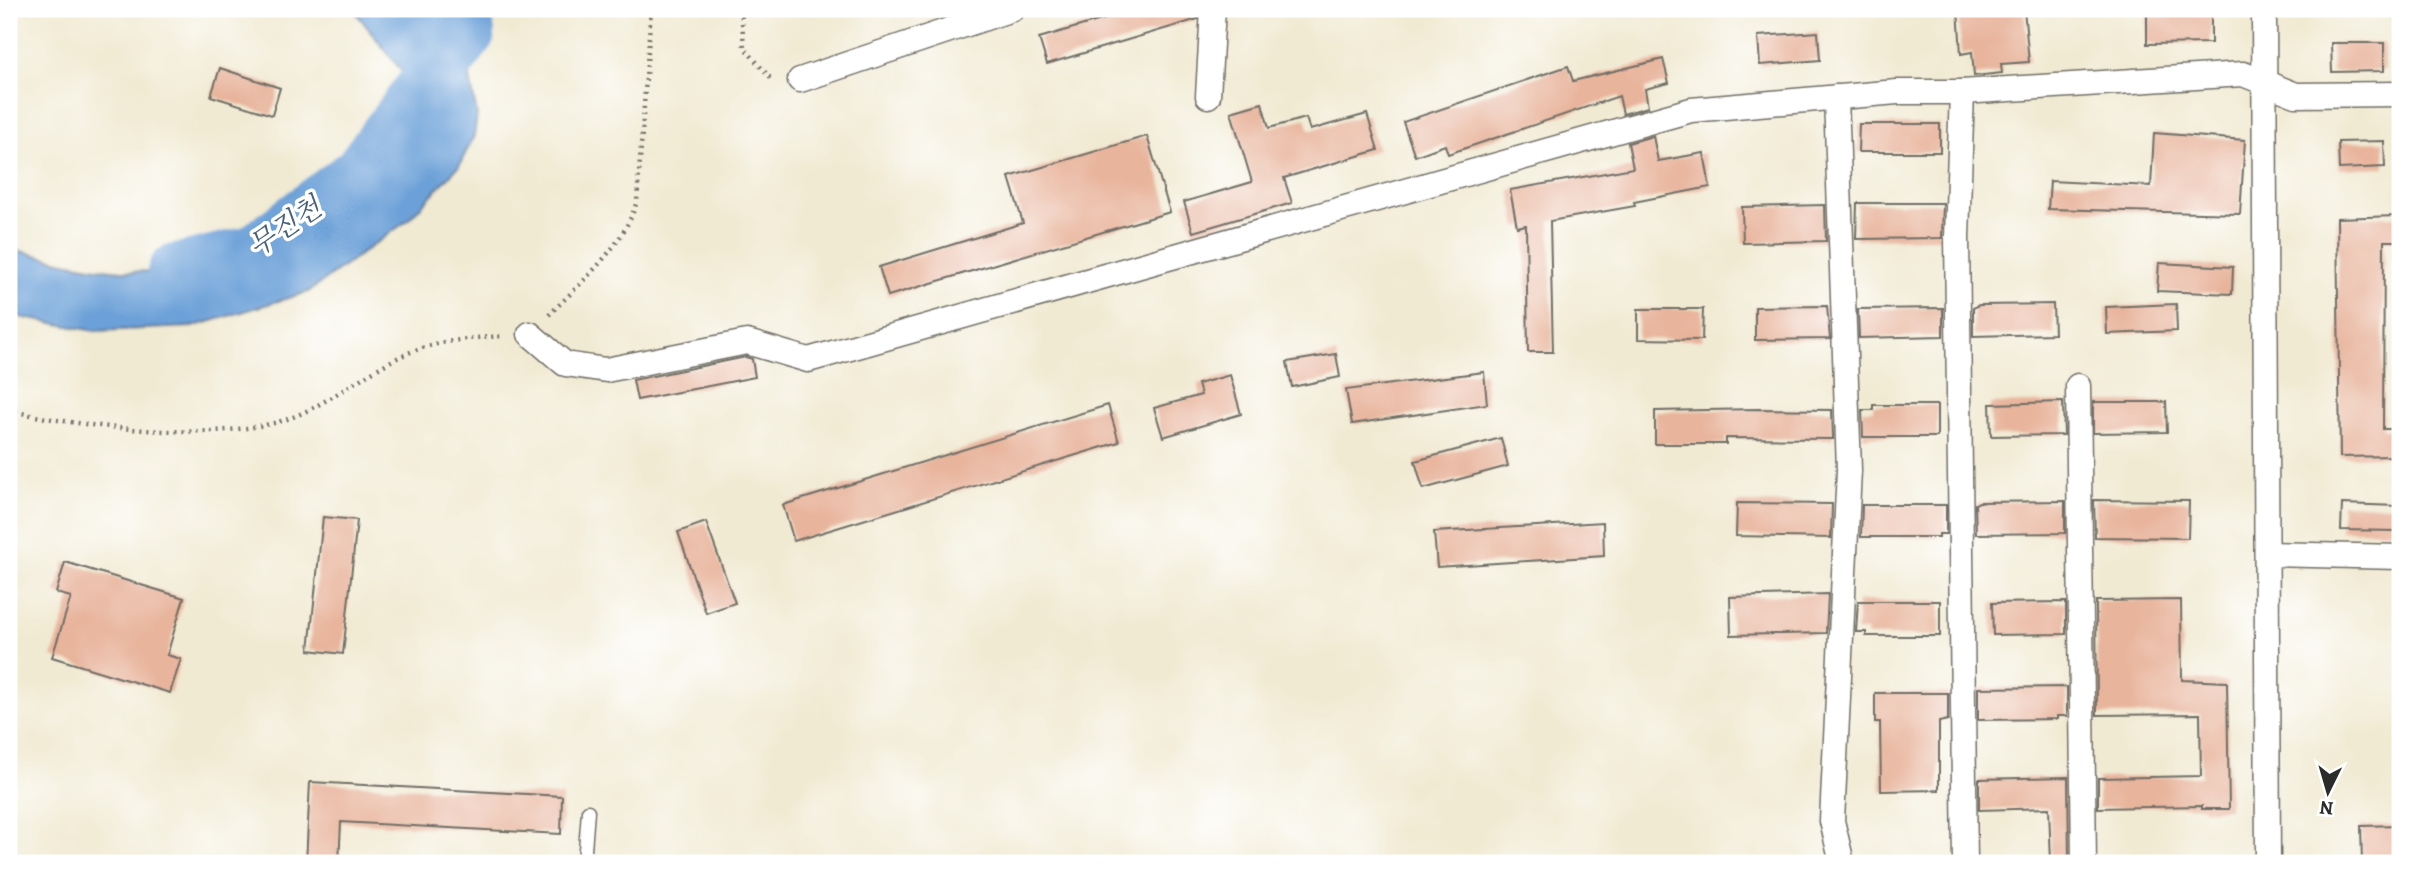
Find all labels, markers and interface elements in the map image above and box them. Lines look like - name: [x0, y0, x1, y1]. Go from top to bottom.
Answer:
- water label: 무진천: [241, 187, 331, 265]
- north arrow: [2294, 756, 2364, 826]
- text: N: [2318, 794, 2335, 821]

